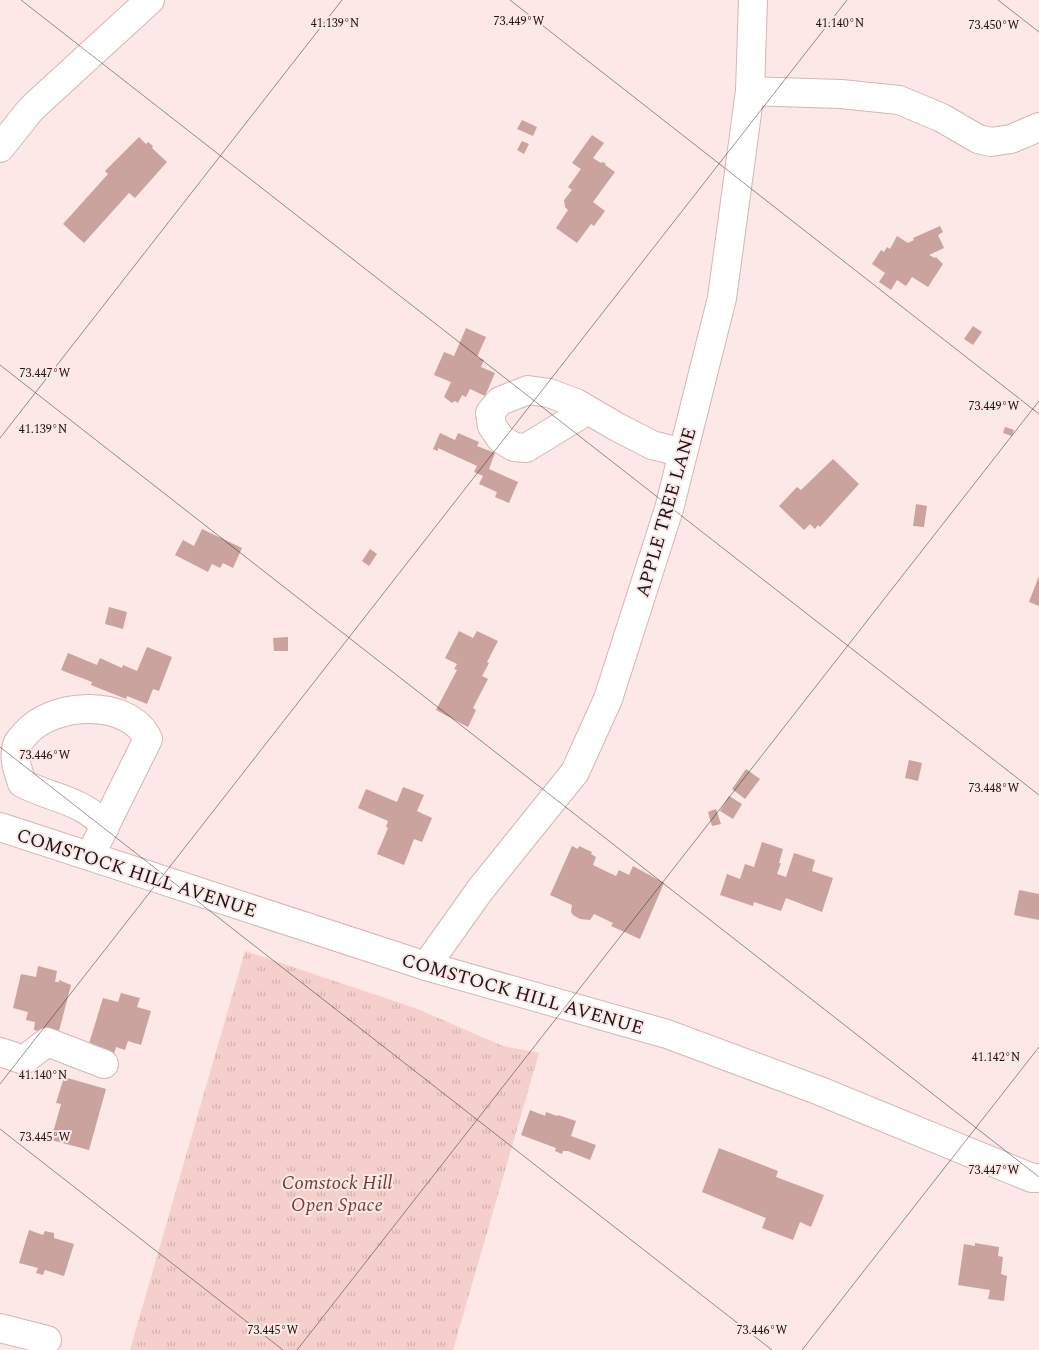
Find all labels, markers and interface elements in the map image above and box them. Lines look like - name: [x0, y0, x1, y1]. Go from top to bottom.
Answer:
- text: 73.449°W: [494, 12, 545, 31]
- text: 41.139°N: [311, 14, 359, 33]
- text: 41.140°N: [816, 14, 864, 33]
- text: 73.450°W: [969, 16, 1020, 35]
- text: 73.447°W: [20, 364, 71, 383]
- text: 73.449°W: [969, 397, 1020, 416]
- text: 41.139°N: [19, 420, 67, 439]
- street label: APPLE TREE LANE: [628, 424, 705, 601]
- text: 73.446°W: [20, 746, 71, 765]
- text: 73.448°W: [969, 779, 1020, 798]
- street label: COMSTOCK HILL AVENUE: [13, 821, 260, 926]
- street label: COMSTOCK HILL AVENUE: [398, 946, 647, 1043]
- text: 41.142°N: [972, 1048, 1020, 1067]
- text: 41.140°N: [19, 1066, 67, 1085]
- text: 73.445°W: [20, 1128, 71, 1147]
- text: 73.447°W: [969, 1161, 1020, 1180]
- park label: Comstock Hill Open Space: [282, 1169, 392, 1220]
- text: 73.445°W: [248, 1321, 299, 1340]
- text: 73.446°W: [737, 1321, 788, 1340]

